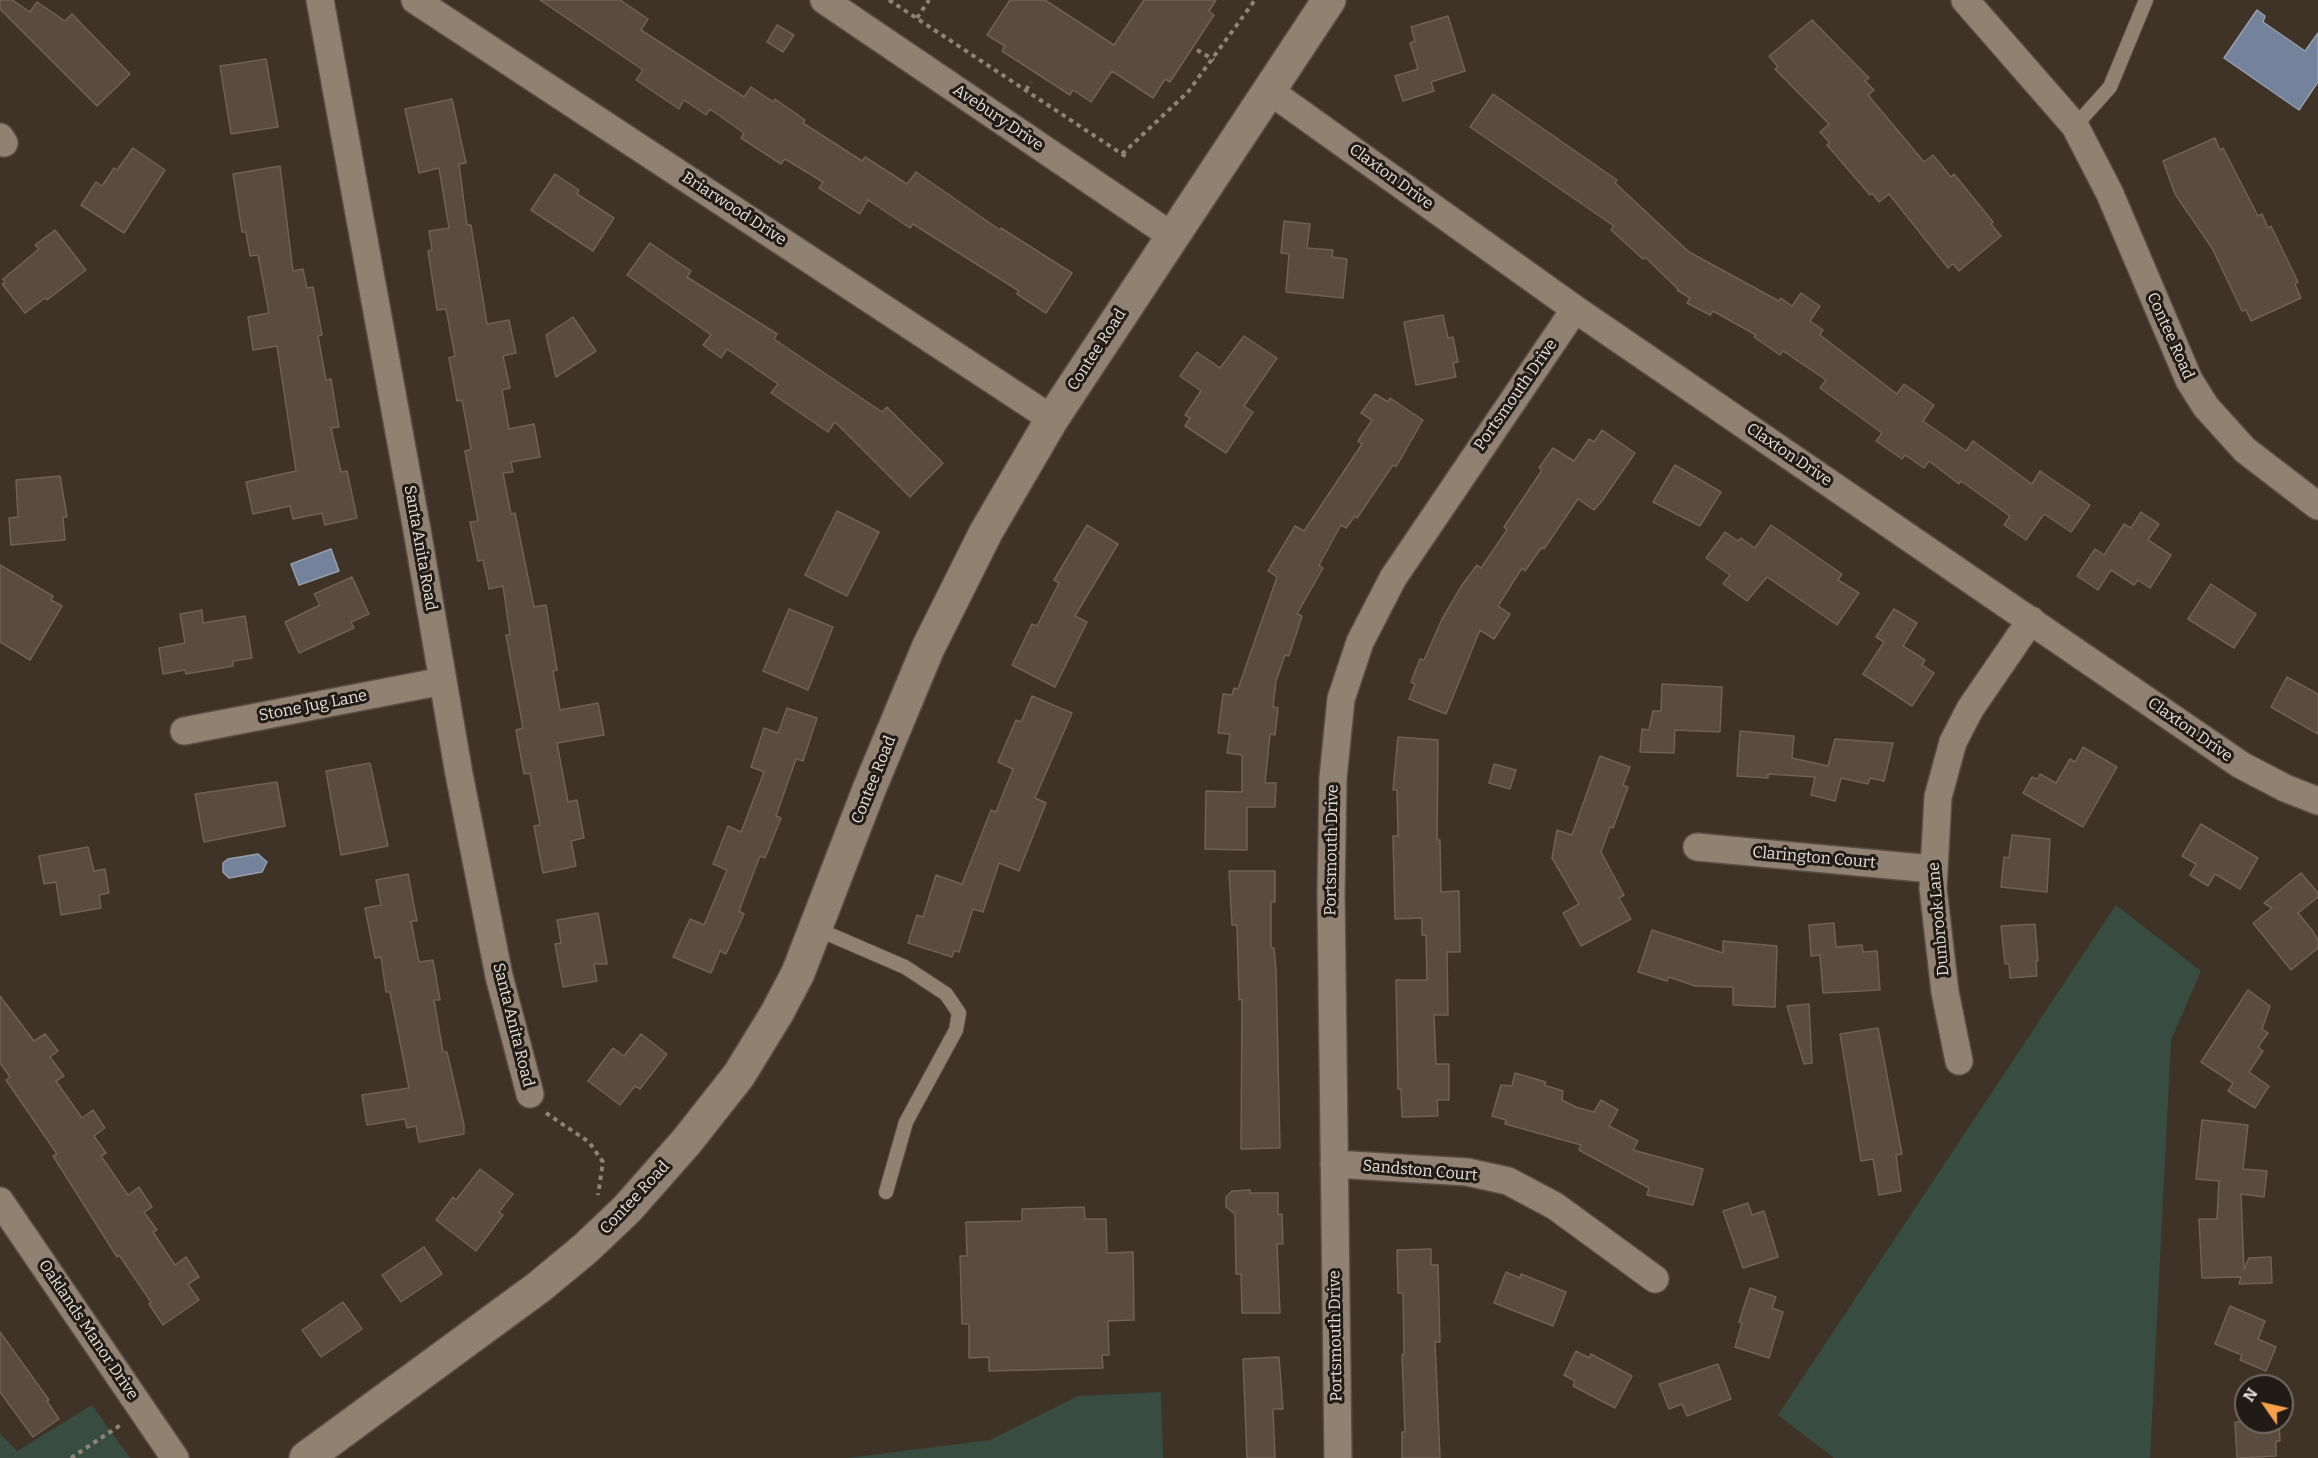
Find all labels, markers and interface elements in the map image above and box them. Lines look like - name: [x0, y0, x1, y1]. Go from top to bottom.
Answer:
- street label: Avebury Drive: [949, 81, 1047, 155]
- street label: Claxton Drive: [1345, 140, 1437, 214]
- street label: Briarwood Drive: [678, 168, 790, 250]
- street label: Contee Road: [2142, 290, 2198, 382]
- street label: Contee Road: [1064, 306, 1130, 394]
- street label: Portsmouth Drive: [1470, 336, 1562, 454]
- street label: Claxton Drive: [1743, 419, 1835, 491]
- street label: Santa Anita Road: [400, 484, 440, 612]
- street label: Stone Jug Lane: [257, 686, 369, 726]
- street label: Claxton Drive: [2144, 694, 2236, 766]
- street label: Contee Road: [848, 733, 900, 827]
- street label: Portsmouth Drive: [1321, 784, 1343, 916]
- street label: Clarington Court: [1752, 843, 1876, 873]
- street label: Dunbrook Lane: [1924, 861, 1954, 977]
- street label: Santa Anita Road: [488, 961, 538, 1089]
- street label: Sandston Court: [1362, 1156, 1478, 1186]
- street label: Contee Road: [596, 1157, 674, 1239]
- street label: Oaklands Manor Drive: [34, 1256, 142, 1404]
- street label: Portsmouth Drive: [1325, 1270, 1347, 1402]
- north arrow: [2234, 1374, 2294, 1434]
- text: N: [2239, 1384, 2262, 1405]

